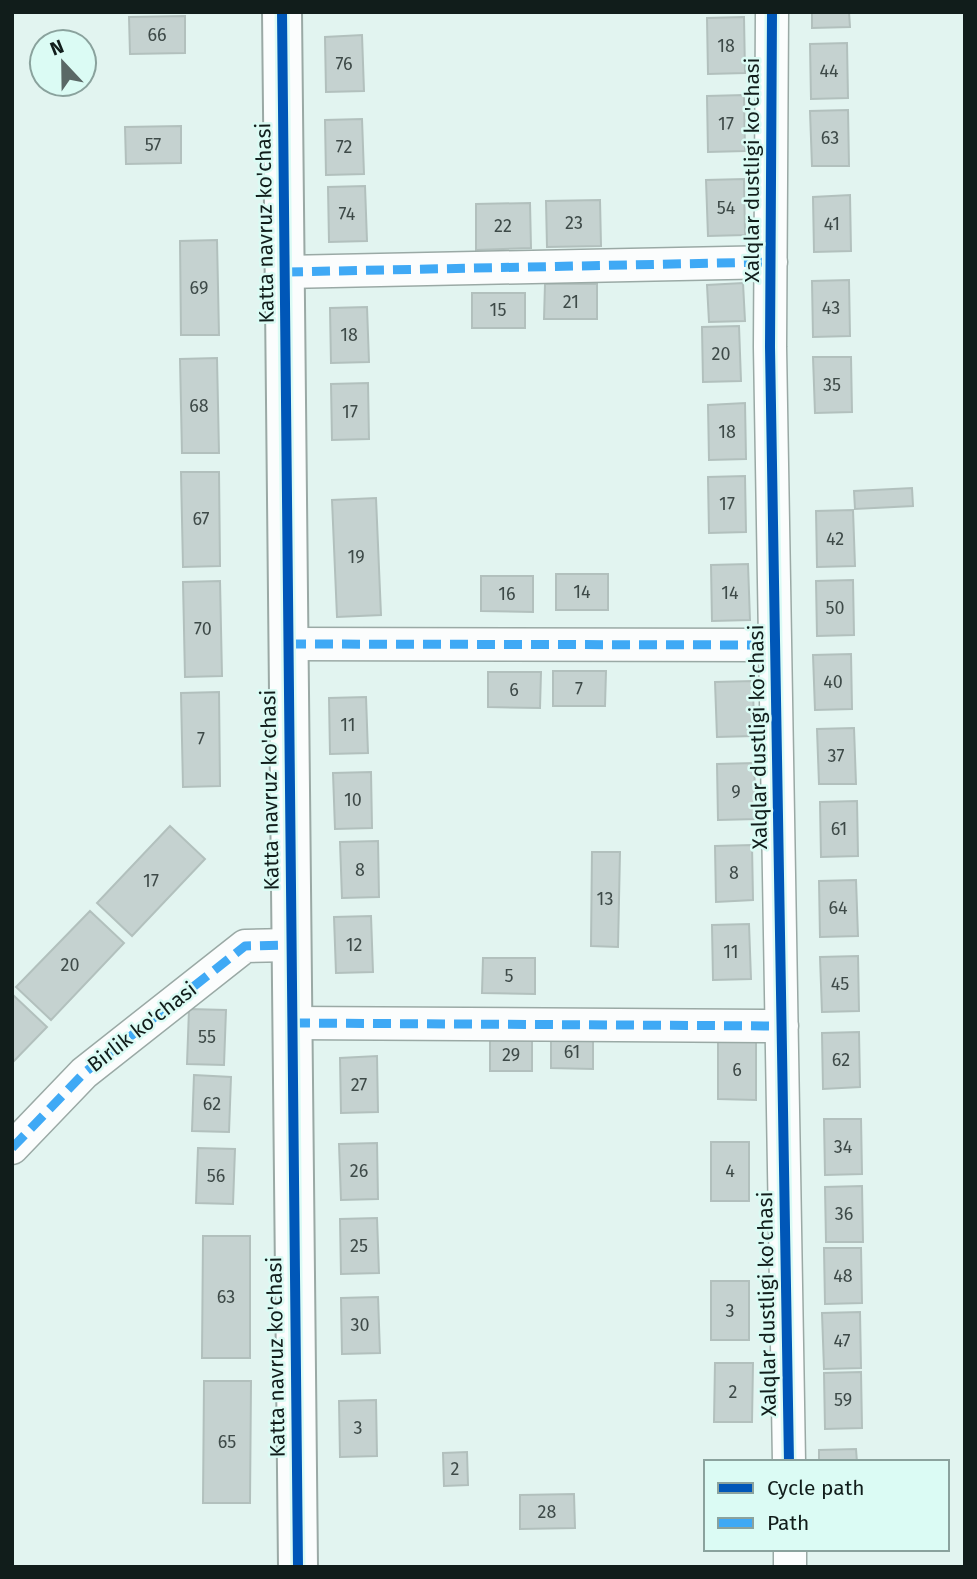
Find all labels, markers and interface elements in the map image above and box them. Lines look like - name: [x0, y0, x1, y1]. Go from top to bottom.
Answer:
- house number: 66: [147, 24, 167, 46]
- north arrow: [28, 28, 98, 98]
- text: N: [47, 35, 67, 61]
- house number: 18: [717, 35, 735, 57]
- house number: 76: [335, 53, 353, 75]
- street label: Xalqlar dustligi ko'chasi: [739, 58, 765, 282]
- house number: 44: [819, 60, 839, 82]
- house number: 17: [718, 113, 734, 135]
- street label: Katta navruz ko'chasi: [250, 122, 280, 324]
- house number: 63: [821, 127, 839, 149]
- house number: 57: [145, 134, 161, 156]
- house number: 72: [336, 136, 352, 158]
- house number: 54: [717, 197, 736, 219]
- house number: 74: [339, 203, 356, 225]
- house number: 23: [565, 212, 583, 234]
- house number: 41: [824, 213, 840, 235]
- house number: 22: [494, 215, 512, 237]
- house number: 69: [190, 277, 208, 299]
- house number: 21: [563, 291, 579, 313]
- house number: 43: [822, 297, 840, 319]
- house number: 15: [490, 299, 506, 321]
- house number: 18: [340, 324, 358, 346]
- house number: 20: [712, 343, 730, 365]
- house number: 35: [823, 374, 841, 396]
- house number: 68: [189, 395, 209, 417]
- house number: 17: [342, 401, 358, 423]
- house number: 18: [718, 421, 736, 443]
- house number: 17: [719, 493, 735, 515]
- house number: 67: [192, 508, 210, 530]
- house number: 42: [826, 528, 844, 550]
- house number: 19: [347, 546, 365, 568]
- house number: 14: [573, 581, 591, 603]
- house number: 14: [721, 582, 739, 604]
- house number: 16: [498, 583, 516, 605]
- house number: 50: [825, 597, 845, 619]
- house number: 70: [194, 618, 212, 640]
- street label: Xalqlar dustligi ko'chasi: [743, 624, 773, 850]
- house number: 40: [823, 671, 843, 693]
- house number: 7: [575, 678, 583, 700]
- house number: 6: [509, 679, 519, 701]
- street label: Katta navruz ko'chasi: [255, 689, 285, 891]
- house number: 11: [340, 714, 356, 736]
- house number: 7: [197, 728, 205, 750]
- house number: 37: [828, 745, 844, 767]
- house number: 9: [731, 781, 741, 803]
- house number: 10: [344, 789, 362, 811]
- house number: 61: [831, 818, 847, 840]
- house number: 8: [355, 859, 365, 881]
- house number: 8: [729, 862, 739, 884]
- house number: 17: [143, 870, 159, 892]
- house number: 13: [597, 888, 613, 910]
- house number: 64: [828, 897, 848, 919]
- house number: 12: [346, 934, 362, 956]
- house number: 11: [723, 941, 739, 963]
- house number: 20: [61, 954, 79, 976]
- house number: 5: [504, 965, 514, 987]
- house number: 45: [831, 973, 849, 995]
- street label: Birlik ko'chasi: [82, 976, 202, 1078]
- house number: 55: [198, 1026, 216, 1048]
- house number: 61: [564, 1041, 580, 1063]
- house number: 29: [502, 1044, 520, 1066]
- house number: 62: [832, 1049, 850, 1071]
- house number: 6: [732, 1059, 742, 1081]
- house number: 27: [351, 1074, 367, 1096]
- house number: 62: [203, 1093, 221, 1115]
- house number: 34: [834, 1136, 853, 1158]
- house number: 26: [350, 1160, 368, 1182]
- house number: 4: [725, 1160, 735, 1182]
- house number: 56: [207, 1165, 225, 1187]
- street label: Xalqlar dustligi ko'chasi: [752, 1191, 782, 1417]
- house number: 36: [835, 1203, 853, 1225]
- house number: 25: [350, 1235, 368, 1257]
- street label: Katta navruz ko'chasi: [261, 1256, 291, 1458]
- house number: 48: [833, 1265, 853, 1287]
- house number: 63: [217, 1286, 235, 1308]
- house number: 3: [726, 1300, 734, 1322]
- house number: 30: [350, 1314, 370, 1336]
- house number: 47: [833, 1330, 851, 1352]
- house number: 2: [729, 1381, 738, 1403]
- house number: 59: [834, 1389, 852, 1411]
- house number: 3: [354, 1417, 362, 1439]
- house number: 65: [218, 1431, 236, 1453]
- house number: 2: [451, 1458, 460, 1480]
- legend: [704, 1460, 949, 1551]
- text: Cycle path: [767, 1475, 865, 1501]
- house number: 28: [538, 1501, 556, 1523]
- text: Path: [767, 1510, 809, 1536]

